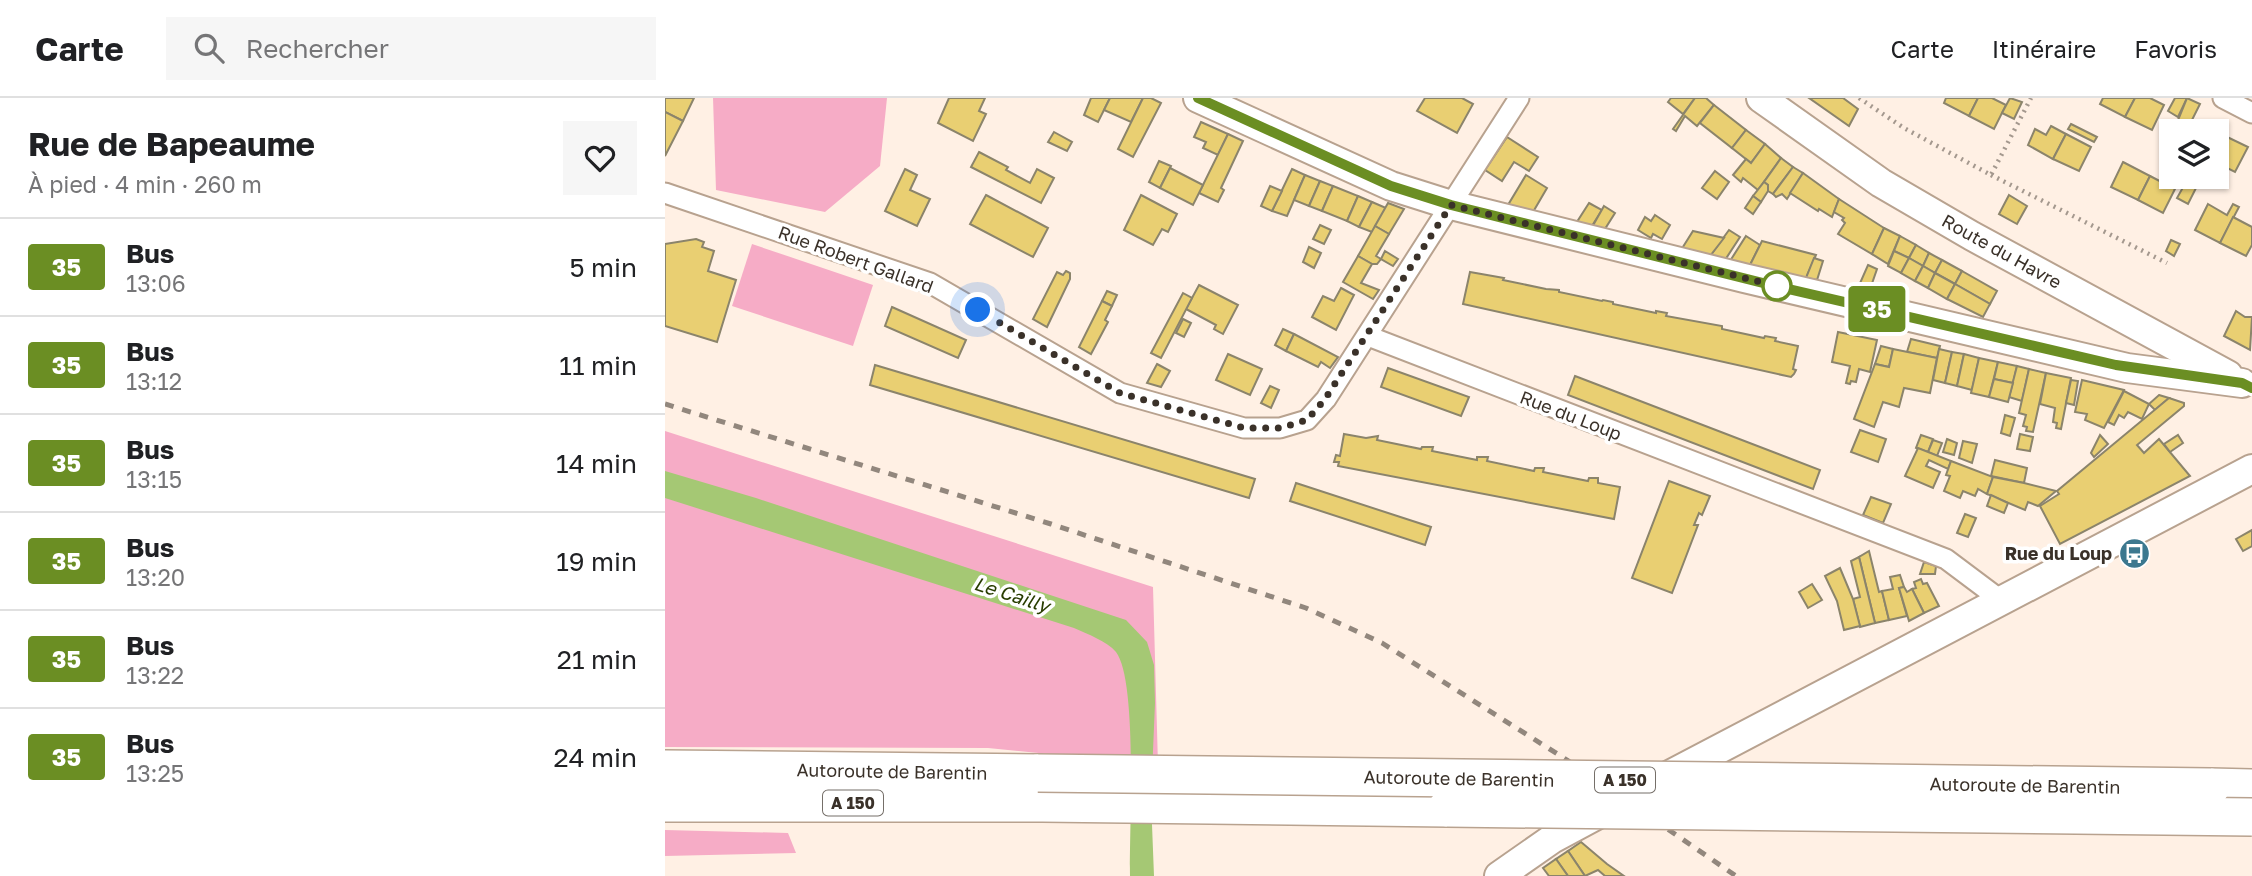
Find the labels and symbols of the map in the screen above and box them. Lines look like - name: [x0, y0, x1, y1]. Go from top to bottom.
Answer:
- street label: Route du Havre: [1938, 209, 2066, 293]
- street label: Rue Robert Gallard: [775, 221, 937, 297]
- unlabelled marker: [1762, 271, 1792, 301]
- line badge: 35: [1845, 286, 1909, 332]
- your location: [960, 292, 995, 327]
- street label: Rue du Loup: [1517, 386, 1625, 444]
- bus stop icon: Rue du Loup: [2118, 536, 2152, 570]
- place label: Rue du Loup: [2005, 542, 2112, 564]
- water label: Le Cailly: [972, 571, 1055, 618]
- street label: Autoroute de Barentin: [796, 758, 988, 784]
- street label: Autoroute de Barentin: [1363, 765, 1555, 791]
- road number: A 150: [1595, 768, 1655, 792]
- street label: Autoroute de Barentin: [1929, 772, 2121, 798]
- road number: A 150: [823, 790, 883, 816]

